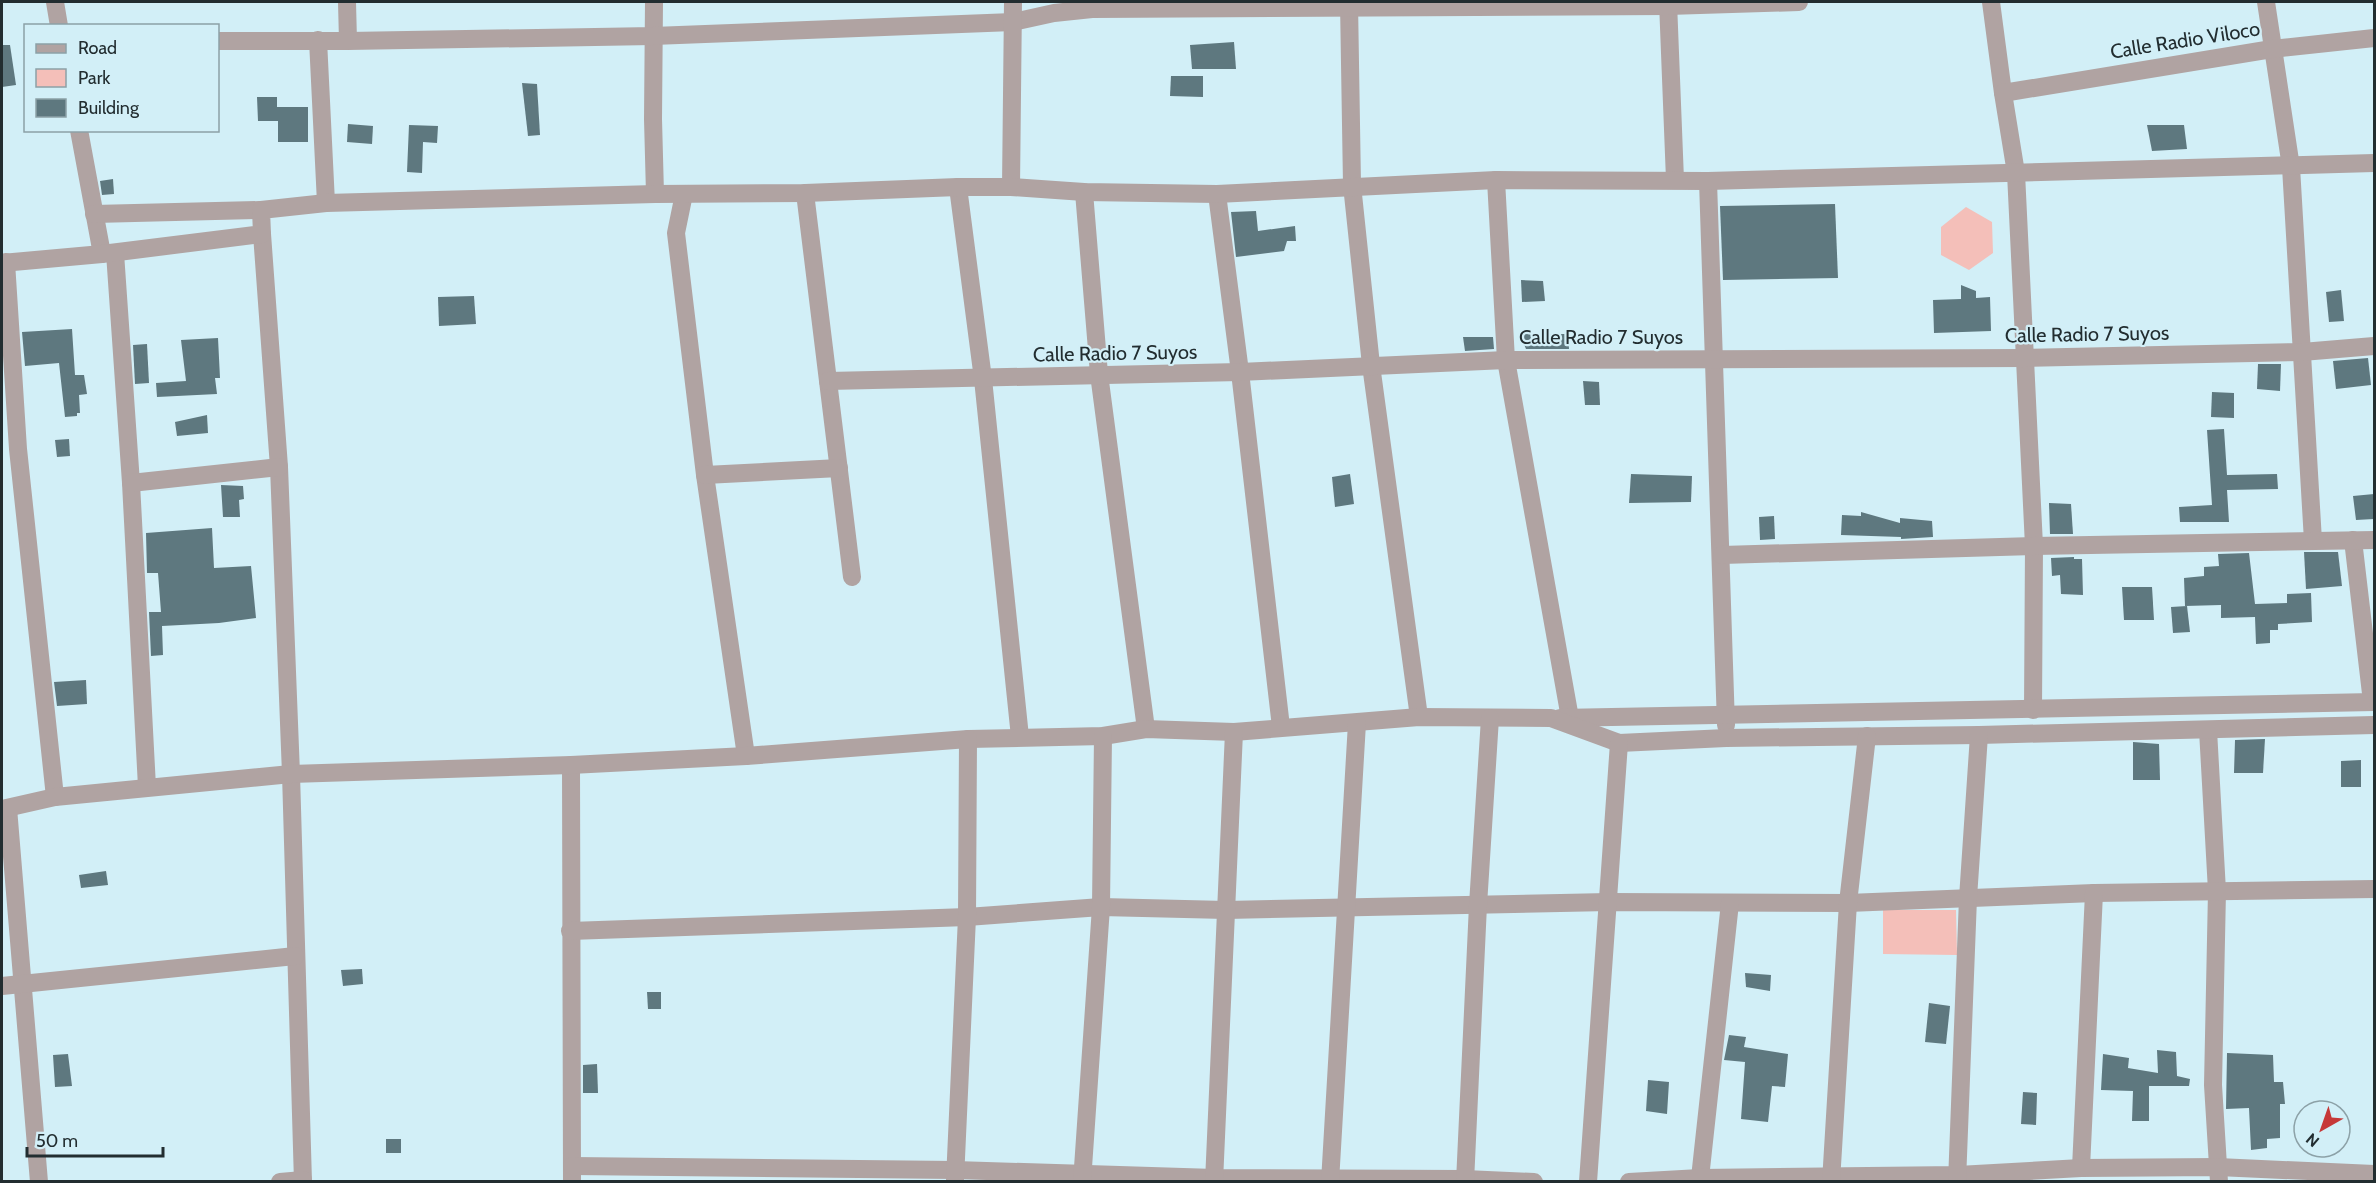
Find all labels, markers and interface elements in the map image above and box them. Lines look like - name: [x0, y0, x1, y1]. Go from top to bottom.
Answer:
- street label: Calle Radio Viloco: [2108, 16, 2262, 64]
- legend: [24, 24, 219, 132]
- text: Road: [78, 37, 117, 59]
- text: Park: [78, 67, 111, 89]
- text: Building: [78, 97, 140, 119]
- street label: Calle Radio 7 Suyos: [2005, 321, 2169, 347]
- street label: Calle Radio 7 Suyos: [1519, 325, 1683, 349]
- street label: Calle Radio 7 Suyos: [1033, 340, 1197, 366]
- north arrow: [2292, 1099, 2352, 1159]
- scale bar: [27, 1120, 164, 1158]
- text: N: [2302, 1129, 2323, 1151]
- text: 50 m: [36, 1130, 78, 1152]

